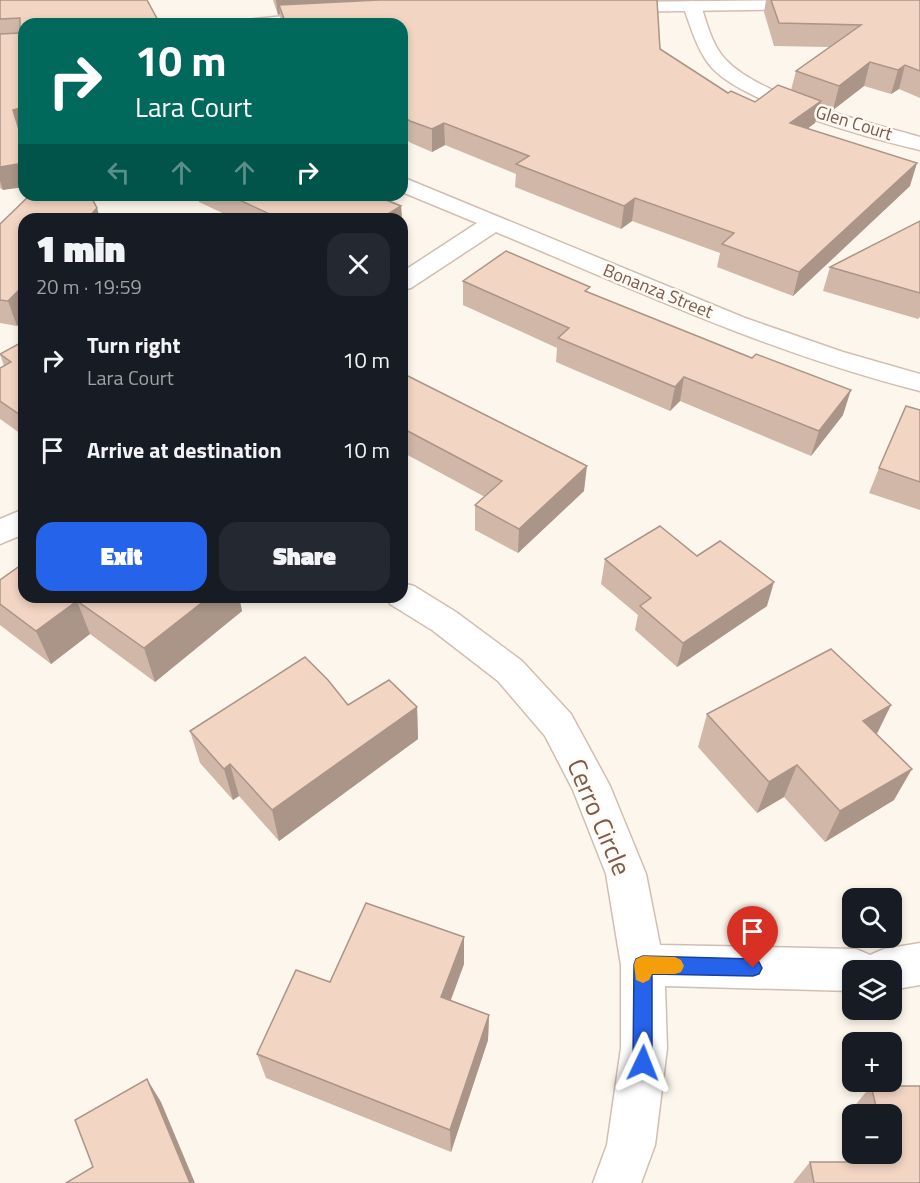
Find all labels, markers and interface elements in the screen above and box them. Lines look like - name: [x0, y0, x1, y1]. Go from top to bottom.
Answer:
- text: 10 m: [135, 28, 227, 92]
- icon: right: [36, 42, 114, 120]
- text: Lara Court: [135, 86, 252, 127]
- street label: Glen Court: [812, 98, 897, 147]
- icon: left: [102, 156, 135, 189]
- icon: ahead: [165, 156, 198, 189]
- icon: ahead: [228, 156, 261, 189]
- icon: right: [291, 156, 324, 189]
- text: 1 min: [36, 221, 125, 276]
- button: close: [327, 233, 390, 296]
- street label: Bonanza Street: [599, 256, 718, 325]
- text: 20 m · 19:59: [36, 271, 142, 302]
- text: Turn right: [87, 328, 181, 362]
- text: 10 m: [342, 343, 390, 377]
- icon: right: [36, 344, 69, 377]
- text: Lara Court: [87, 362, 174, 393]
- text: Arrive at destination: [87, 433, 282, 467]
- text: 10 m: [342, 433, 390, 467]
- icon: arrive: [36, 434, 69, 467]
- button: Exit: [36, 522, 207, 591]
- button: Share: [219, 522, 390, 591]
- street label: Cerro Circle: [557, 752, 641, 881]
- map controls: [842, 888, 902, 1164]
- button: search: [842, 888, 902, 948]
- pin: [727, 906, 778, 968]
- icon: arrive: [736, 915, 769, 948]
- button: layers: [842, 960, 902, 1020]
- position arrow: [611, 1031, 675, 1095]
- button: +: [842, 1032, 902, 1092]
- button: −: [842, 1104, 902, 1164]

